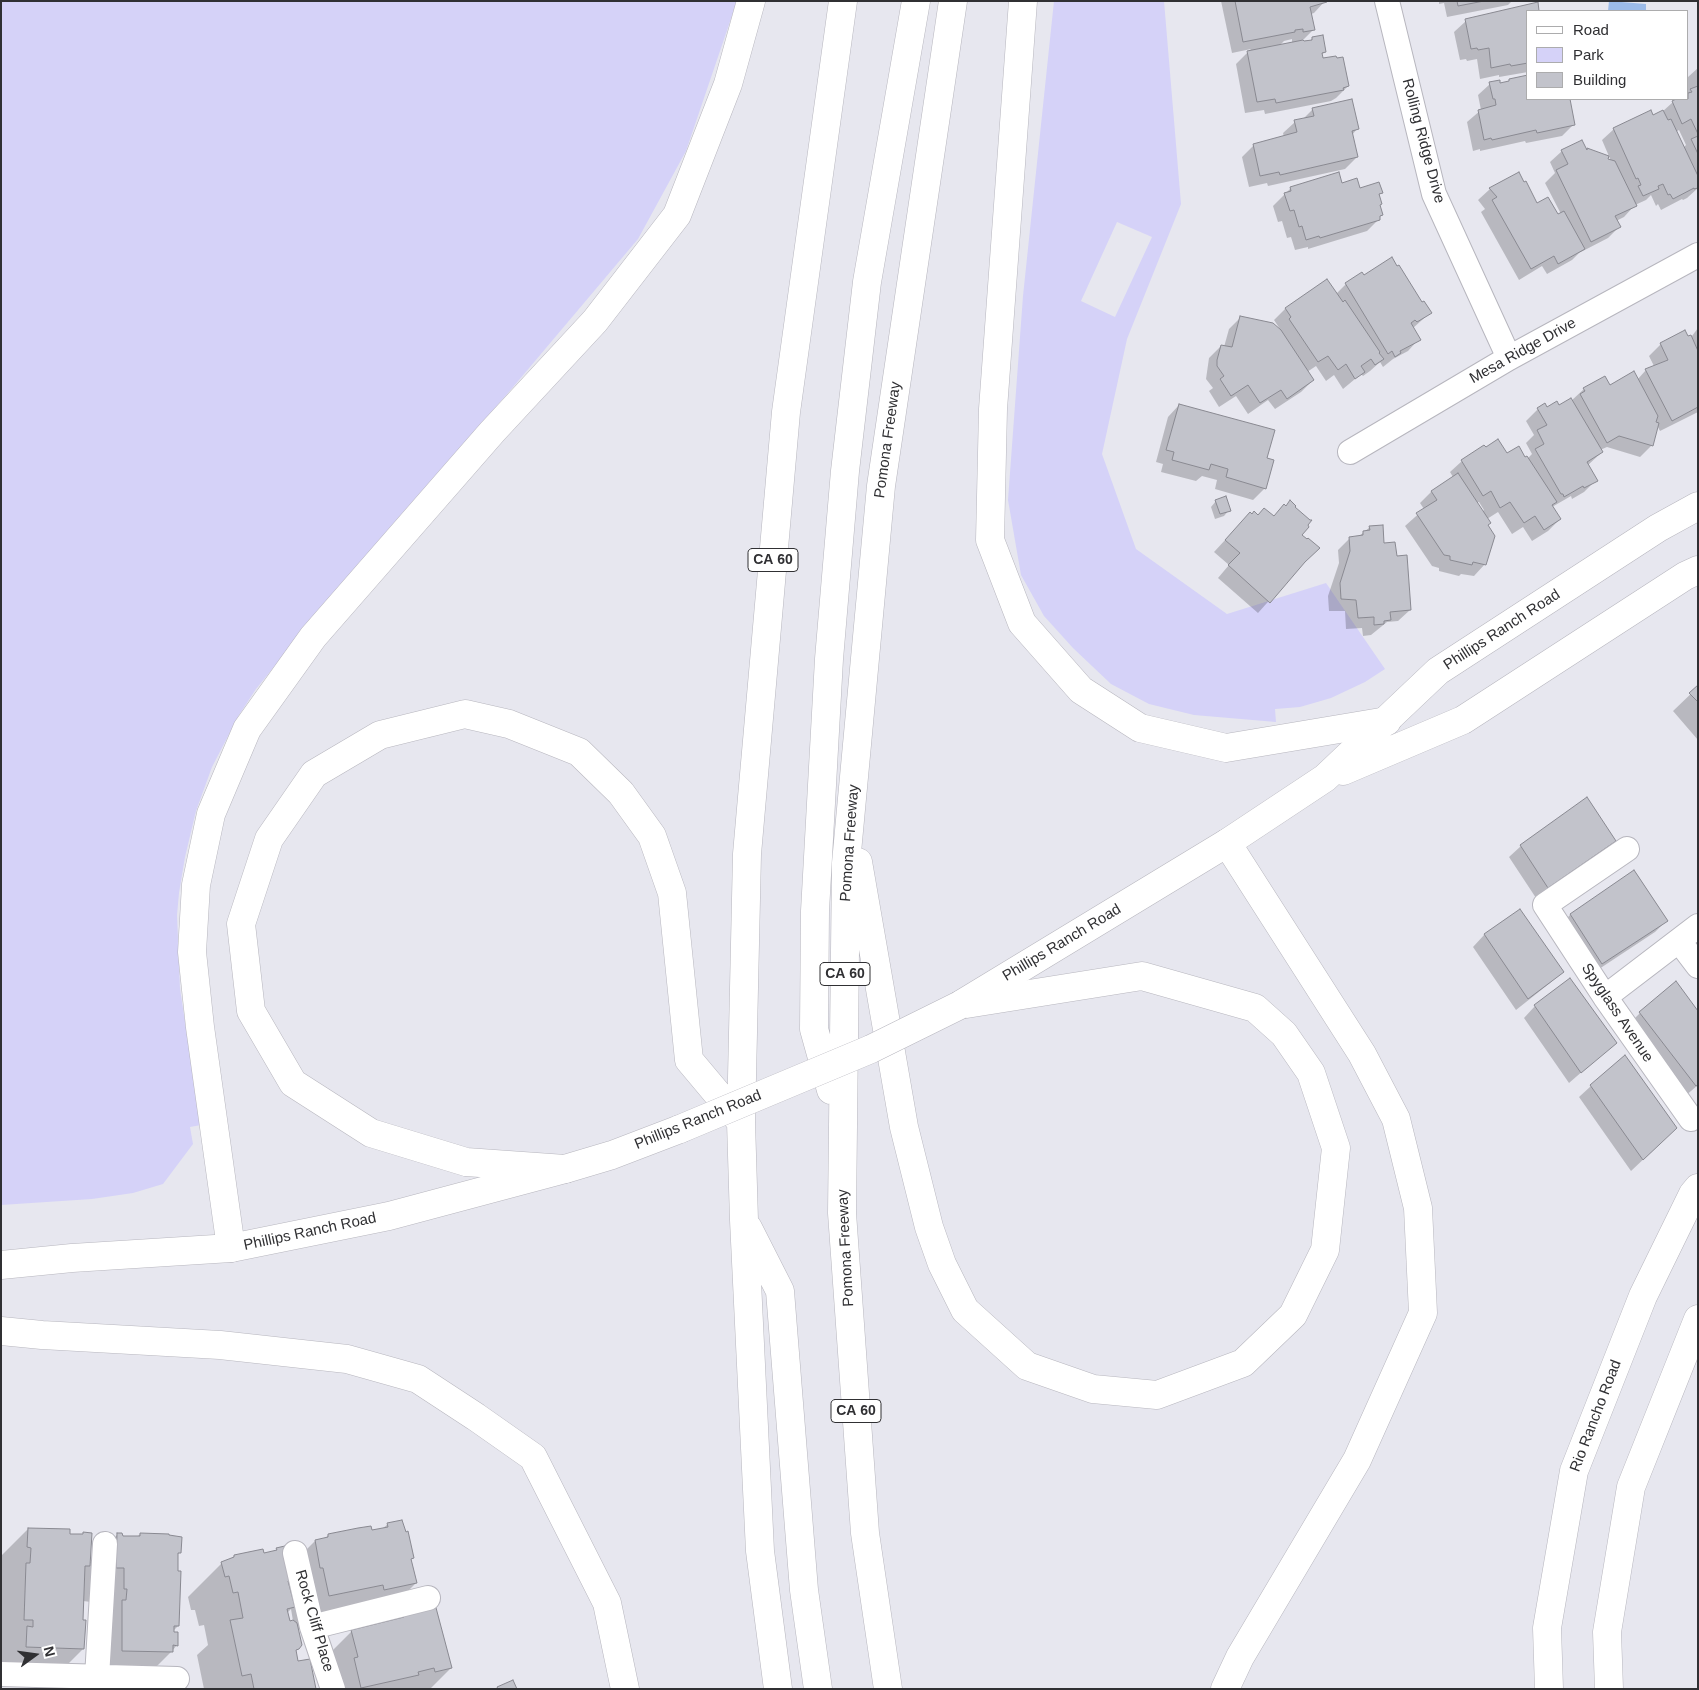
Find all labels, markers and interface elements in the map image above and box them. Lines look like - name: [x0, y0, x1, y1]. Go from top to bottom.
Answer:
- legend: [1526, 10, 1689, 100]
- text: Road: [1573, 21, 1609, 38]
- text: Park: [1573, 46, 1604, 63]
- text: Building: [1573, 71, 1626, 88]
- street label: Rolling Ridge Drive: [1398, 77, 1448, 205]
- street label: Mesa Ridge Drive: [1467, 314, 1579, 388]
- street label: Pomona Freeway: [871, 381, 905, 499]
- road number: CA 60: [748, 548, 798, 572]
- street label: Phillips Ranch Road: [1440, 586, 1564, 674]
- street label: Pomona Freeway: [837, 784, 863, 902]
- street label: Phillips Ranch Road: [999, 901, 1125, 985]
- street label: Spyglass Avenue: [1577, 960, 1657, 1066]
- road number: CA 60: [820, 962, 870, 986]
- street label: Phillips Ranch Road: [632, 1086, 764, 1154]
- street label: Pomona Freeway: [834, 1189, 858, 1307]
- street label: Phillips Ranch Road: [242, 1209, 378, 1255]
- street label: Rio Rancho Road: [1566, 1358, 1626, 1474]
- road number: CA 60: [831, 1400, 881, 1422]
- street label: Rock Cliff Place: [291, 1568, 337, 1674]
- north arrow: [10, 1630, 60, 1680]
- text: N: [41, 1645, 59, 1658]

